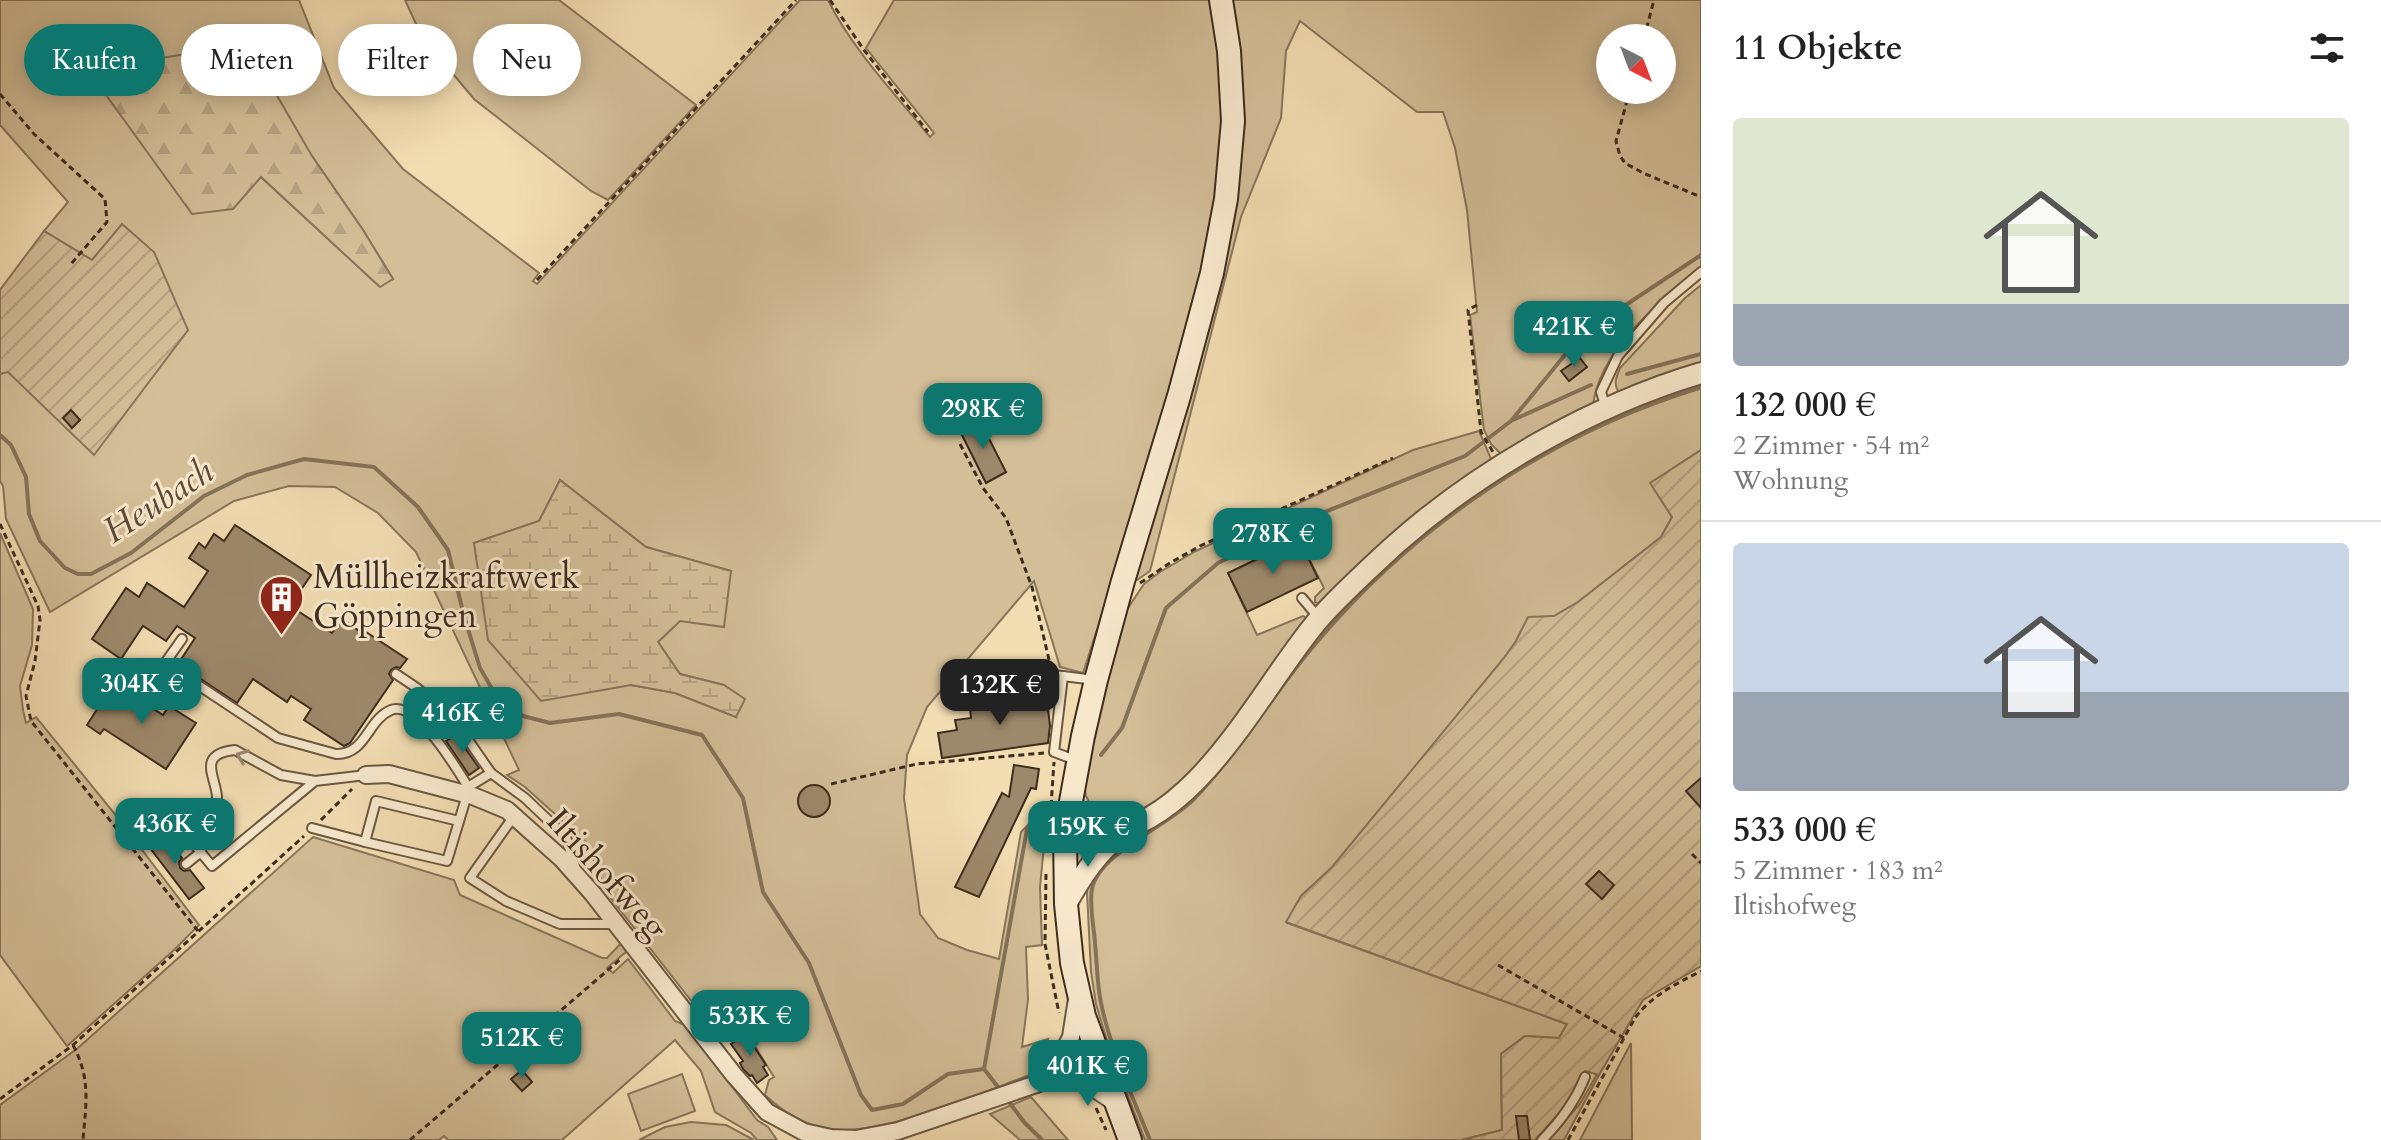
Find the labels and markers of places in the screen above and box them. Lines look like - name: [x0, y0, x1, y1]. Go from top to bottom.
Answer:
- pin: 421K €: [1509, 301, 1639, 369]
- pin: 298K €: [918, 383, 1048, 451]
- pin: 278K €: [1208, 508, 1338, 576]
- place label: Müllheizkraftwerk Göppingen: [313, 554, 580, 639]
- building icon: Müllheizkraftwerk Göppingen: [258, 573, 306, 636]
- pin: 304K €: [77, 658, 207, 726]
- pin: 132K €: [935, 659, 1065, 727]
- pin: 416K €: [398, 687, 528, 755]
- pin: 436K €: [110, 798, 240, 866]
- pin: 159K €: [1023, 801, 1153, 869]
- pin: 533K €: [685, 990, 815, 1058]
- pin: 512K €: [457, 1012, 587, 1080]
- pin: 401K €: [1023, 1040, 1153, 1108]

